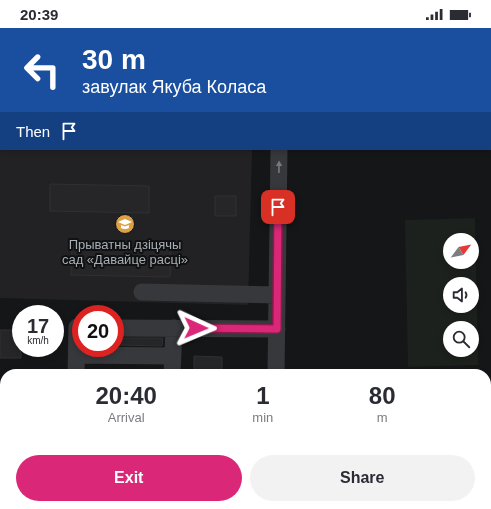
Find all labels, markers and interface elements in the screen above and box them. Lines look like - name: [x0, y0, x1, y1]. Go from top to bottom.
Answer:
- text: 20:39: [20, 6, 58, 23]
- icon: left: [16, 44, 68, 96]
- text: 30 m: [82, 44, 146, 75]
- text: завулак Якуба Коласа: [82, 77, 266, 97]
- icon: arrive: [58, 120, 80, 142]
- text: Then: [16, 123, 50, 140]
- one-way arrow: [276, 160, 282, 173]
- pin: [261, 190, 295, 224]
- icon: arrive: [267, 196, 289, 218]
- school or university icon: Прыватны дзіцячы сад «Давайце расці»: [114, 213, 136, 235]
- north arrow: [443, 233, 479, 269]
- map controls: [443, 233, 479, 357]
- place label: Прыватны дзіцячы сад «Давайце расці»: [62, 237, 188, 267]
- button: sound: [443, 277, 479, 313]
- speed limit sign: 20: [72, 305, 124, 357]
- position arrow: [175, 307, 217, 349]
- text: 17: [27, 315, 49, 337]
- button: search: [443, 321, 479, 357]
- text: km/h: [27, 335, 49, 346]
- text: 20:40: [95, 382, 157, 409]
- text: 1: [256, 382, 270, 409]
- text: 80: [369, 382, 396, 409]
- text: Arrival: [108, 410, 145, 425]
- text: min: [252, 410, 273, 425]
- text: m: [377, 410, 388, 425]
- button: Exit: [16, 455, 242, 501]
- button: Share: [250, 455, 475, 501]

